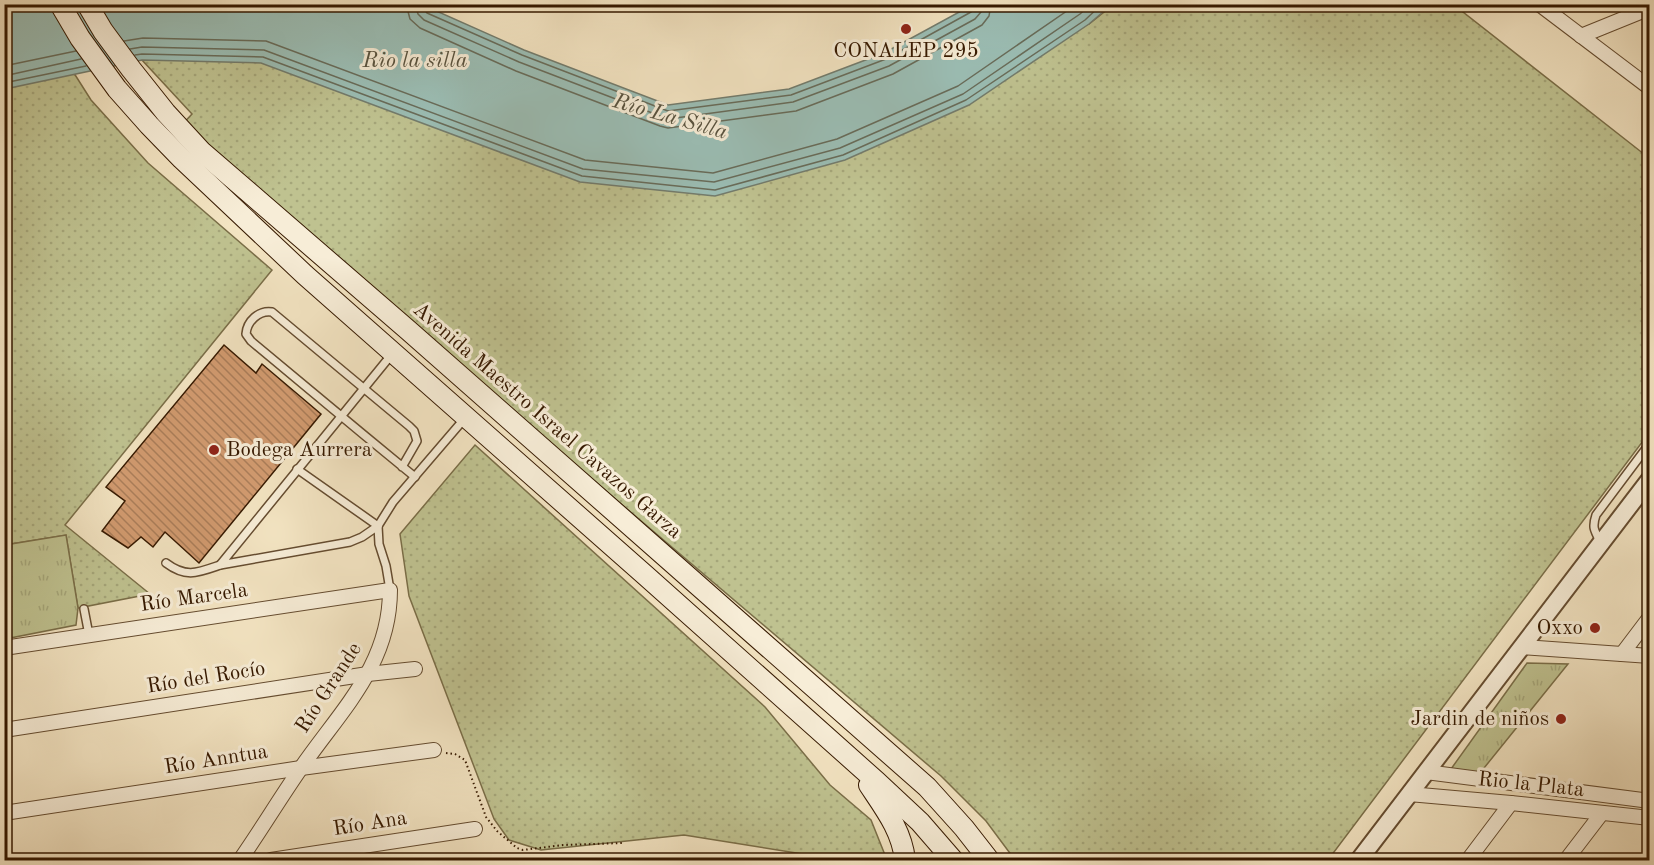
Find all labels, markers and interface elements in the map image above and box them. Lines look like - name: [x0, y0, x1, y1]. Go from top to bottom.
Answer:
- marker: CONALEP 295: [899, 22, 913, 36]
- place label: CONALEP 295: [833, 41, 979, 62]
- water label: Rio la silla: [362, 50, 468, 72]
- water label: Río La Silla: [609, 90, 730, 144]
- street label: Avenida Maestro Israel Cavazos Garza: [409, 299, 685, 543]
- place label: Bodega Aurrera: [226, 440, 372, 461]
- marker: Bodega Aurrera: [207, 443, 221, 457]
- street label: Río Marcela: [139, 580, 249, 616]
- place label: Oxxo: [1537, 618, 1583, 639]
- marker: Oxxo: [1588, 621, 1602, 635]
- street label: Río Grande: [292, 639, 366, 737]
- street label: Río del Rocío: [145, 658, 267, 698]
- place label: Jardin de niños: [1410, 709, 1549, 730]
- marker: Jardin de niños: [1554, 712, 1568, 726]
- street label: Río Anntua: [163, 741, 269, 779]
- street label: Rio la Plata: [1477, 769, 1585, 801]
- street label: Río Ana: [331, 808, 409, 840]

